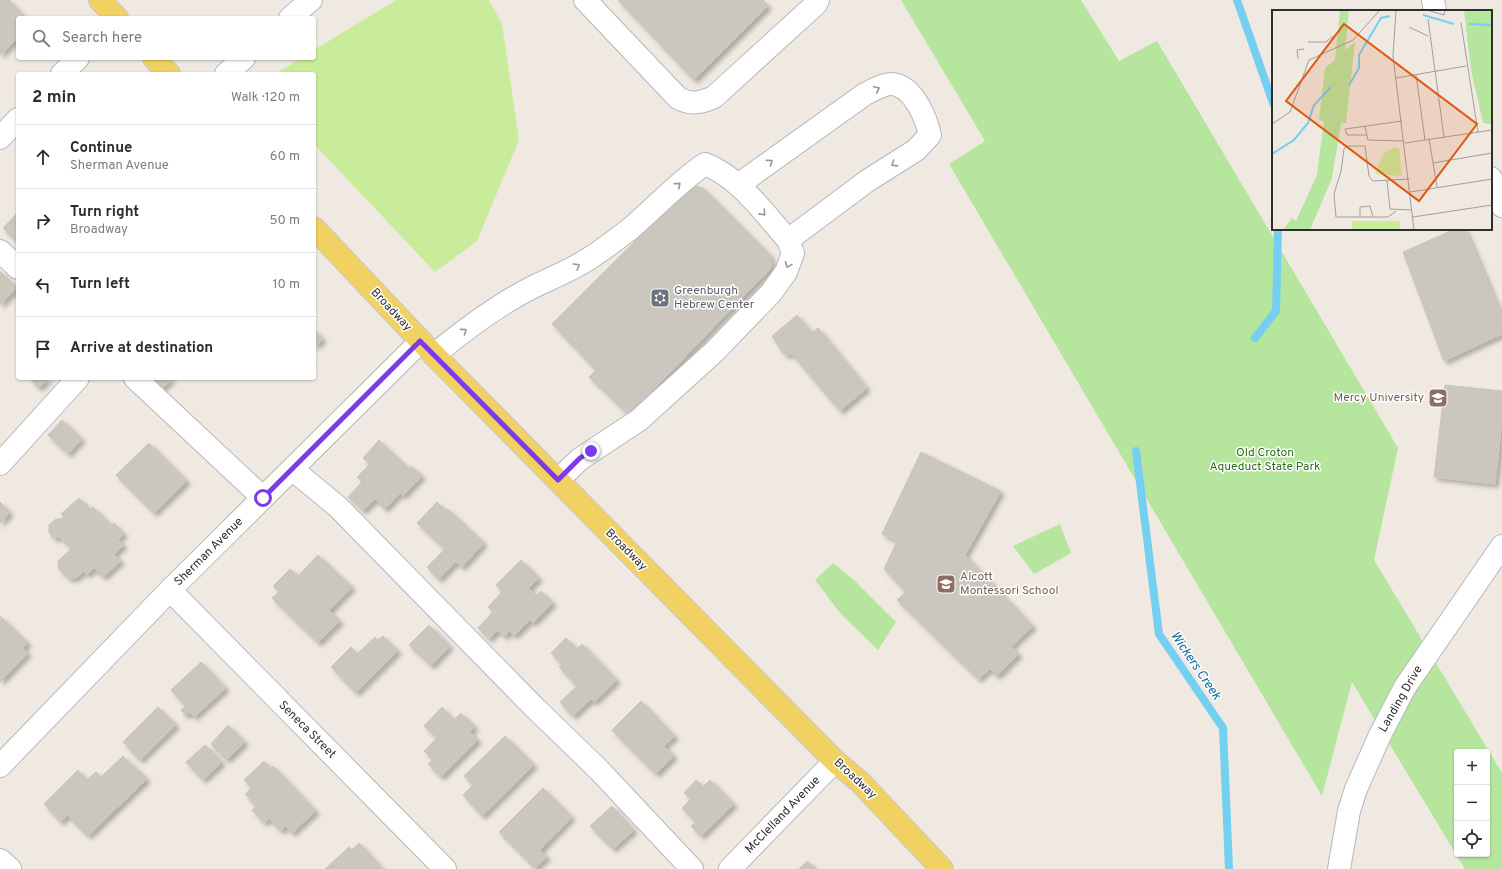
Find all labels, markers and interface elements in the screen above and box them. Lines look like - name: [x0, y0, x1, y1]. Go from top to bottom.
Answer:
- inset map: [1272, 10, 1492, 230]
- search box: [16, 16, 316, 60]
- icon: search: [30, 27, 52, 49]
- text: Search here: [62, 29, 142, 48]
- one-way arrow: [873, 85, 880, 93]
- text: 2 min: [32, 87, 76, 109]
- text: Walk · 120 m: [231, 90, 300, 106]
- text: Continue: [70, 139, 132, 158]
- icon: ahead: [32, 146, 54, 168]
- text: 60 m: [270, 149, 300, 165]
- text: Sherman Avenue: [70, 158, 169, 174]
- one-way arrow: [891, 159, 898, 166]
- one-way arrow: [765, 160, 772, 167]
- one-way arrow: [673, 182, 681, 190]
- text: Turn right: [70, 203, 139, 222]
- one-way arrow: [758, 208, 765, 215]
- icon: right: [32, 210, 54, 232]
- text: 50 m: [270, 213, 300, 229]
- text: Broadway: [70, 222, 128, 238]
- one-way arrow: [785, 262, 793, 269]
- one-way arrow: [573, 263, 580, 271]
- icon: left: [32, 274, 54, 296]
- text: Turn left: [70, 275, 130, 294]
- text: 10 m: [273, 277, 300, 293]
- place label: Greenburgh Hebrew Center: [674, 283, 755, 313]
- street label: Broadway: [367, 285, 415, 335]
- synagogue icon: Greenburgh Hebrew Center: [649, 287, 671, 309]
- one-way arrow: [460, 328, 467, 335]
- icon: arrive: [32, 338, 54, 360]
- text: Arrive at destination: [70, 339, 213, 358]
- school or university icon: Mercy University: [1427, 387, 1449, 409]
- place label: Mercy University: [1333, 390, 1424, 406]
- route end: [582, 442, 600, 460]
- park label: Old Croton Aqueduct State Park: [1210, 445, 1320, 475]
- route start: [254, 489, 272, 507]
- street label: Sherman Avenue: [171, 514, 247, 590]
- street label: Broadway: [601, 525, 651, 575]
- place label: Alcott Montessori School: [960, 569, 1059, 599]
- school or university icon: Alcott Montessori School: [935, 573, 957, 595]
- water label: Wickers Creek: [1166, 629, 1224, 704]
- street label: Landing Drive: [1375, 663, 1427, 735]
- street label: Seneca Street: [275, 698, 339, 762]
- map controls: [1454, 749, 1490, 857]
- button: +: [1454, 749, 1490, 785]
- street label: Broadway: [830, 755, 880, 803]
- street label: McClelland Avenue: [742, 773, 824, 857]
- button: −: [1454, 785, 1490, 821]
- button: locate: [1454, 821, 1490, 857]

